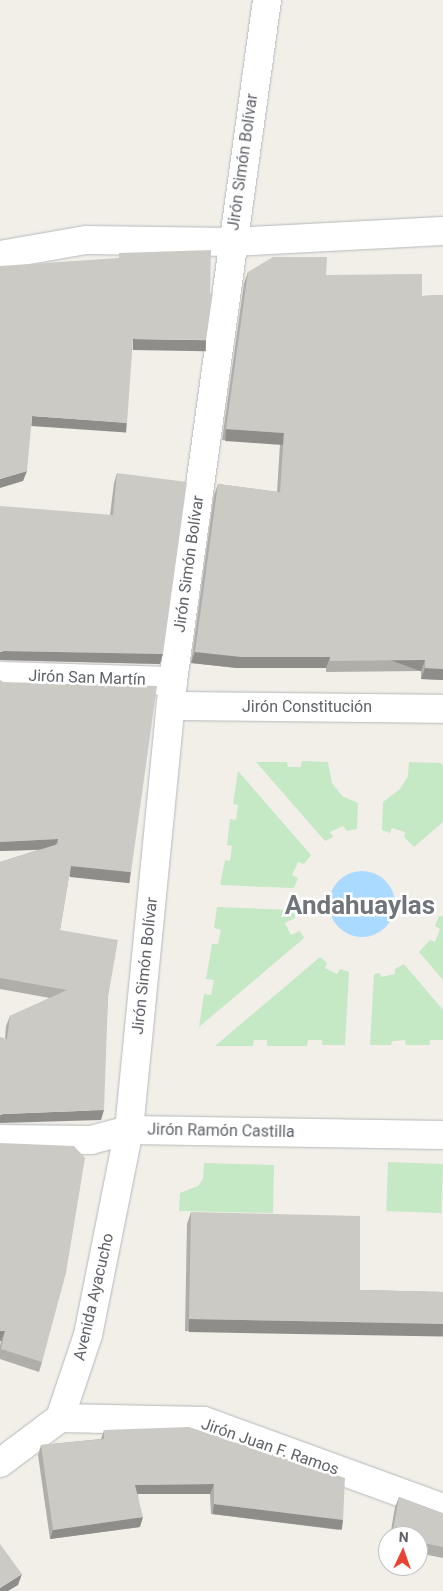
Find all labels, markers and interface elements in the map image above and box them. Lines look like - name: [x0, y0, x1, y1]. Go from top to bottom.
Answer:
- street label: Jirón Simón Bolívar: [224, 92, 262, 232]
- street label: Jirón Simón Bolívar: [170, 494, 208, 634]
- street label: Jirón San Martín: [28, 666, 146, 690]
- street label: Jirón Constitución: [242, 697, 372, 717]
- district label: Andahuaylas: [285, 890, 435, 922]
- street label: Jirón Simón Bolívar: [128, 896, 162, 1036]
- street label: Jirón Ramón Castilla: [147, 1120, 295, 1142]
- street label: Avenida Ayacucho: [70, 1231, 118, 1363]
- street label: Jirón Juan F. Ramos: [199, 1414, 341, 1480]
- north arrow: [378, 1526, 428, 1576]
- text: N: [398, 1529, 409, 1545]

